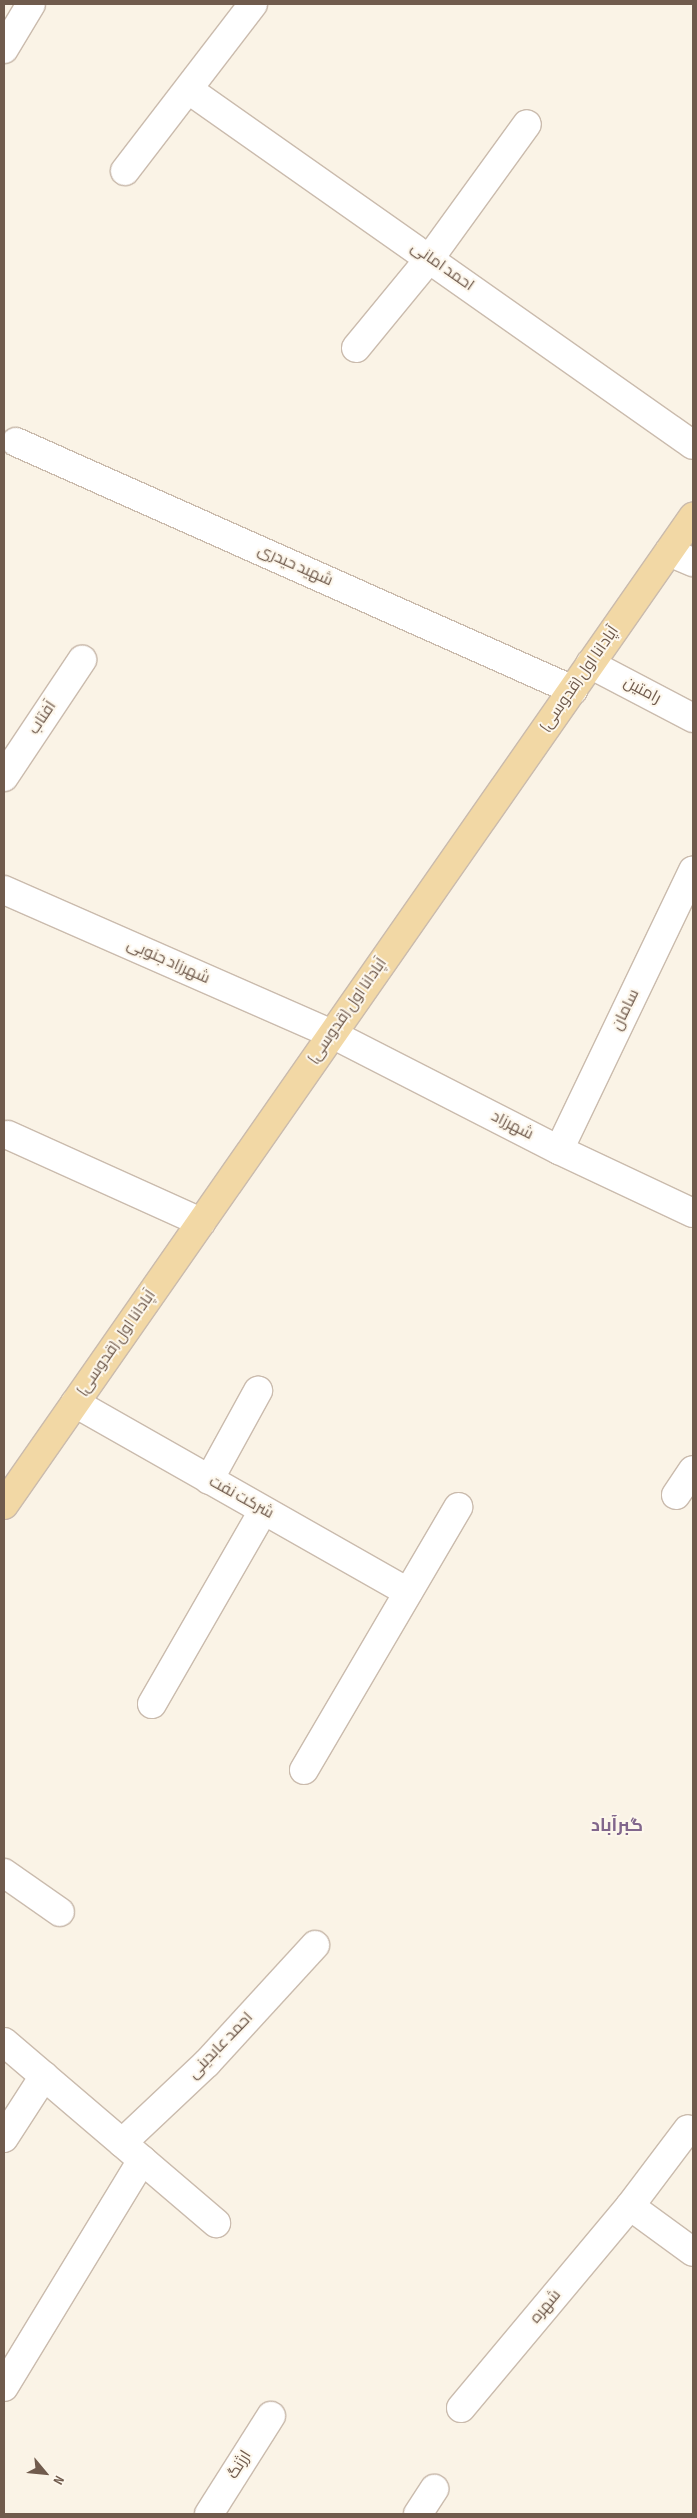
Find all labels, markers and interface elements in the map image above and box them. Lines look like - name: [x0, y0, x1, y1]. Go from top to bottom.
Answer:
- street label: احمد امانی: [407, 238, 477, 296]
- street label: شهید حیدری: [254, 541, 336, 591]
- street label: آپادانا اول (قدوسی): [536, 623, 624, 735]
- street label: رامتین: [620, 673, 664, 709]
- street label: آفتاب: [25, 698, 61, 738]
- street label: شهرزاد جنوبی: [124, 935, 212, 989]
- street label: آپادانا اول (قدوسی): [304, 955, 392, 1067]
- street label: سامان: [608, 986, 644, 1034]
- street label: شهرزاد: [488, 1107, 536, 1145]
- street label: آپادانا اول (قدوسی): [73, 1287, 161, 1399]
- street label: شرکت نفت: [205, 1472, 277, 1524]
- district label: گبرآباد: [591, 1815, 643, 1837]
- street label: احمد عابدینی: [184, 2009, 258, 2083]
- street label: شهره: [526, 2286, 566, 2328]
- street label: ارژنگ: [224, 2447, 256, 2483]
- north arrow: [20, 2448, 70, 2498]
- text: N: [49, 2473, 68, 2488]

